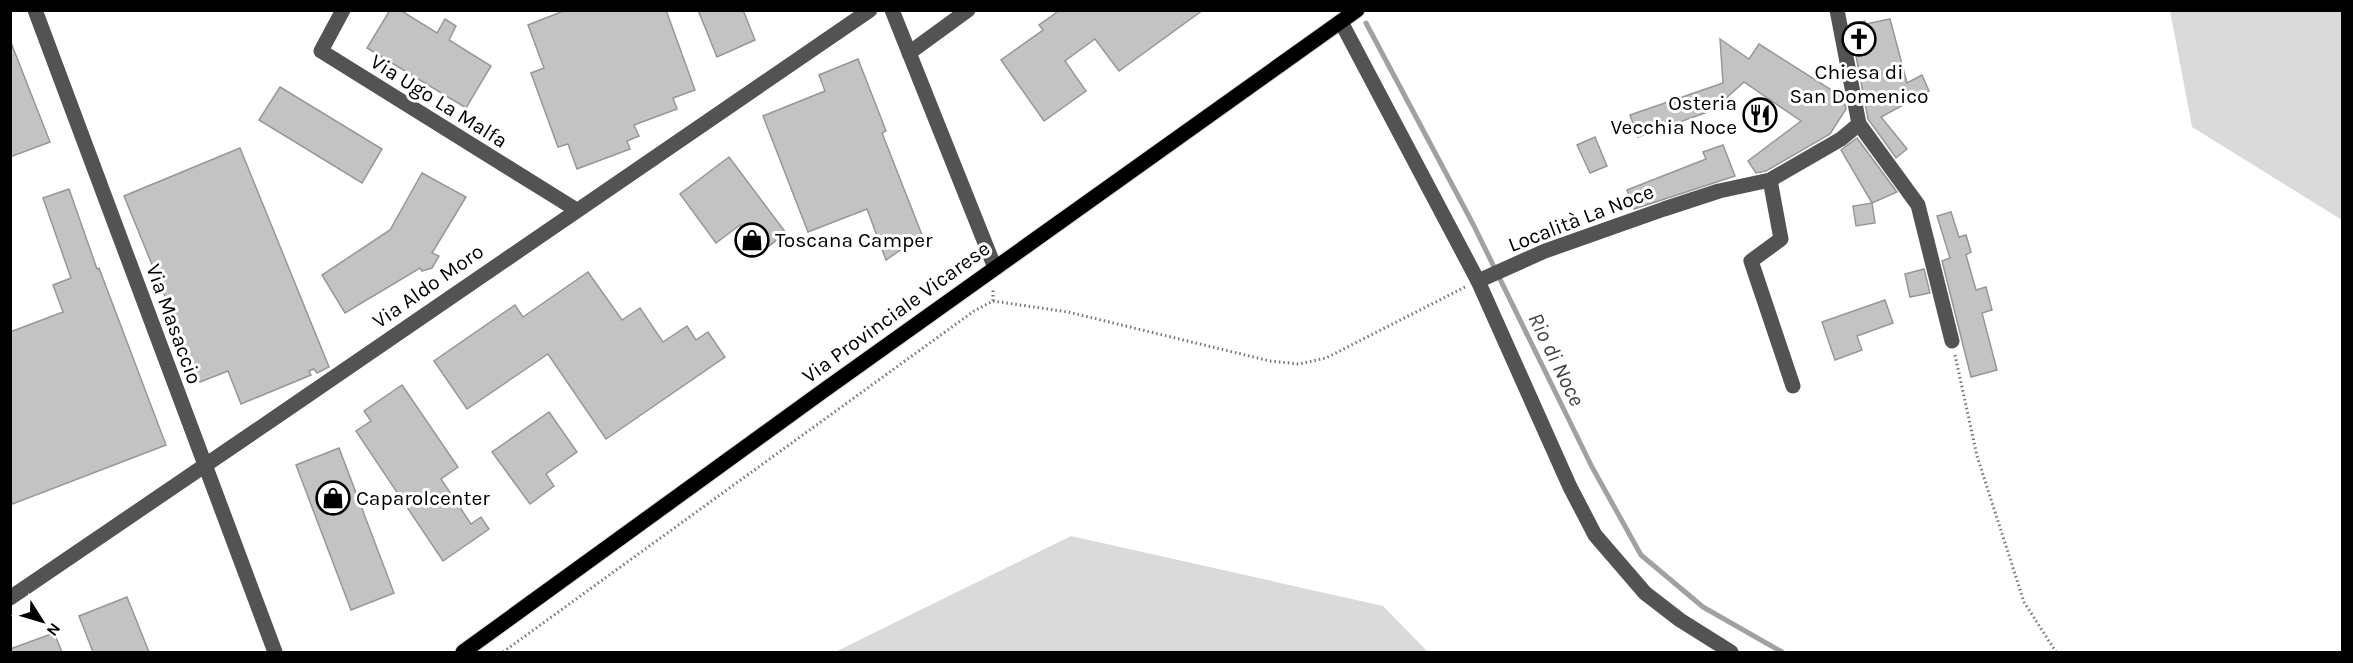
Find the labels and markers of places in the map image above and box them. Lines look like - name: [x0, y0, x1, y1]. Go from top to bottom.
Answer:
- church icon: Chiesa di San Domenico: [1841, 21, 1877, 57]
- place label: Chiesa di San Domenico: [1790, 60, 1928, 108]
- place label: Osteria Vecchia Noce: [1610, 91, 1737, 139]
- restaurant icon: Osteria Vecchia Noce: [1742, 97, 1778, 133]
- shop icon: Toscana Camper: [734, 222, 770, 258]
- place label: Toscana Camper: [775, 228, 933, 252]
- shop icon: Caparolcenter: [315, 480, 351, 516]
- place label: Caparolcenter: [356, 486, 490, 510]

